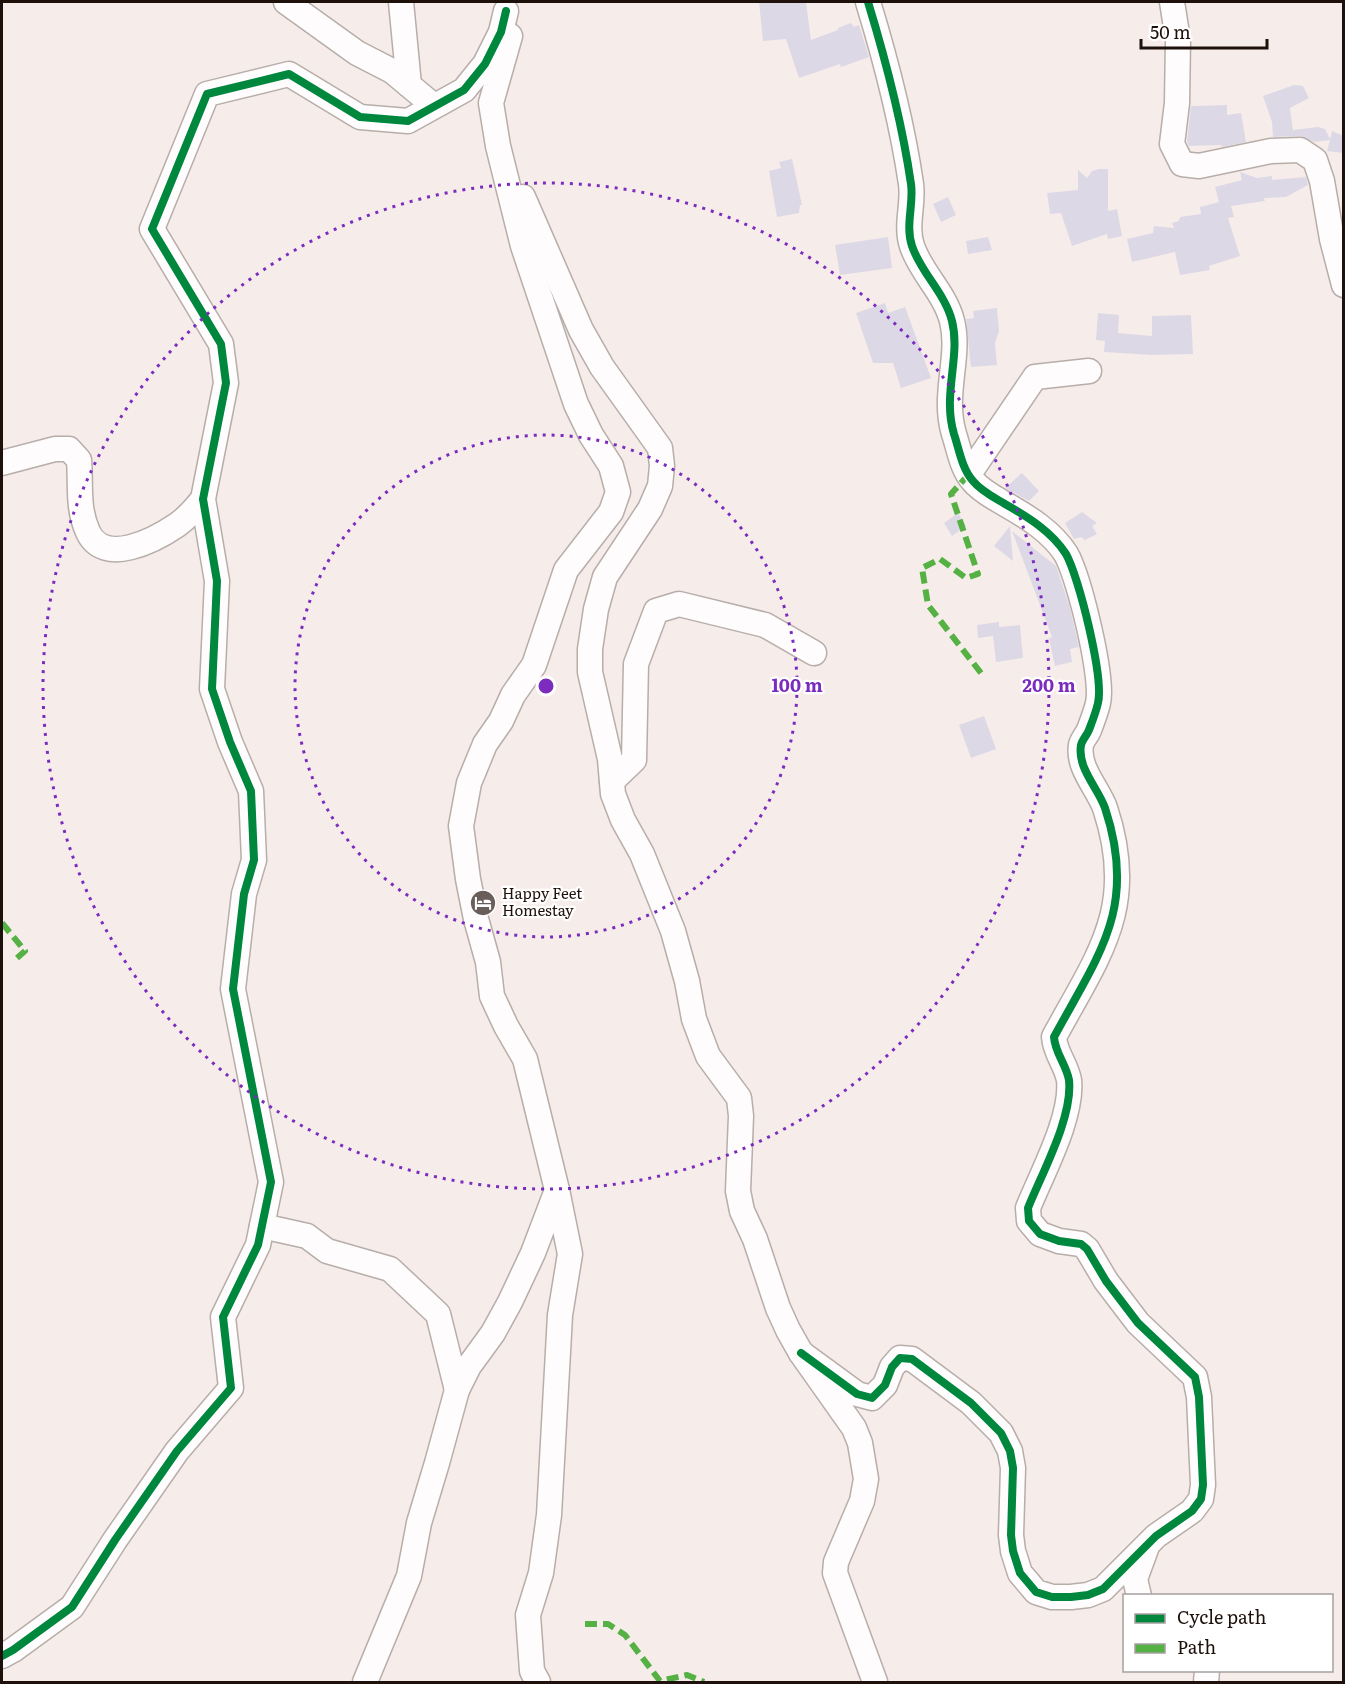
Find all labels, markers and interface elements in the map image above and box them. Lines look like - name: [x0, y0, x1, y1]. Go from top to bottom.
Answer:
- scale bar: [1141, 12, 1267, 50]
- text: 50 m: [1150, 18, 1191, 45]
- text: 100 m: [771, 671, 823, 698]
- text: 200 m: [1022, 671, 1076, 698]
- centre of rings: [536, 676, 556, 696]
- place label: Happy Feet Homestay: [502, 881, 582, 921]
- hotel icon: Happy Feet Homestay: [468, 888, 498, 918]
- legend: [1123, 1594, 1333, 1672]
- text: Cycle path: [1177, 1603, 1266, 1630]
- text: Path: [1177, 1633, 1216, 1660]

